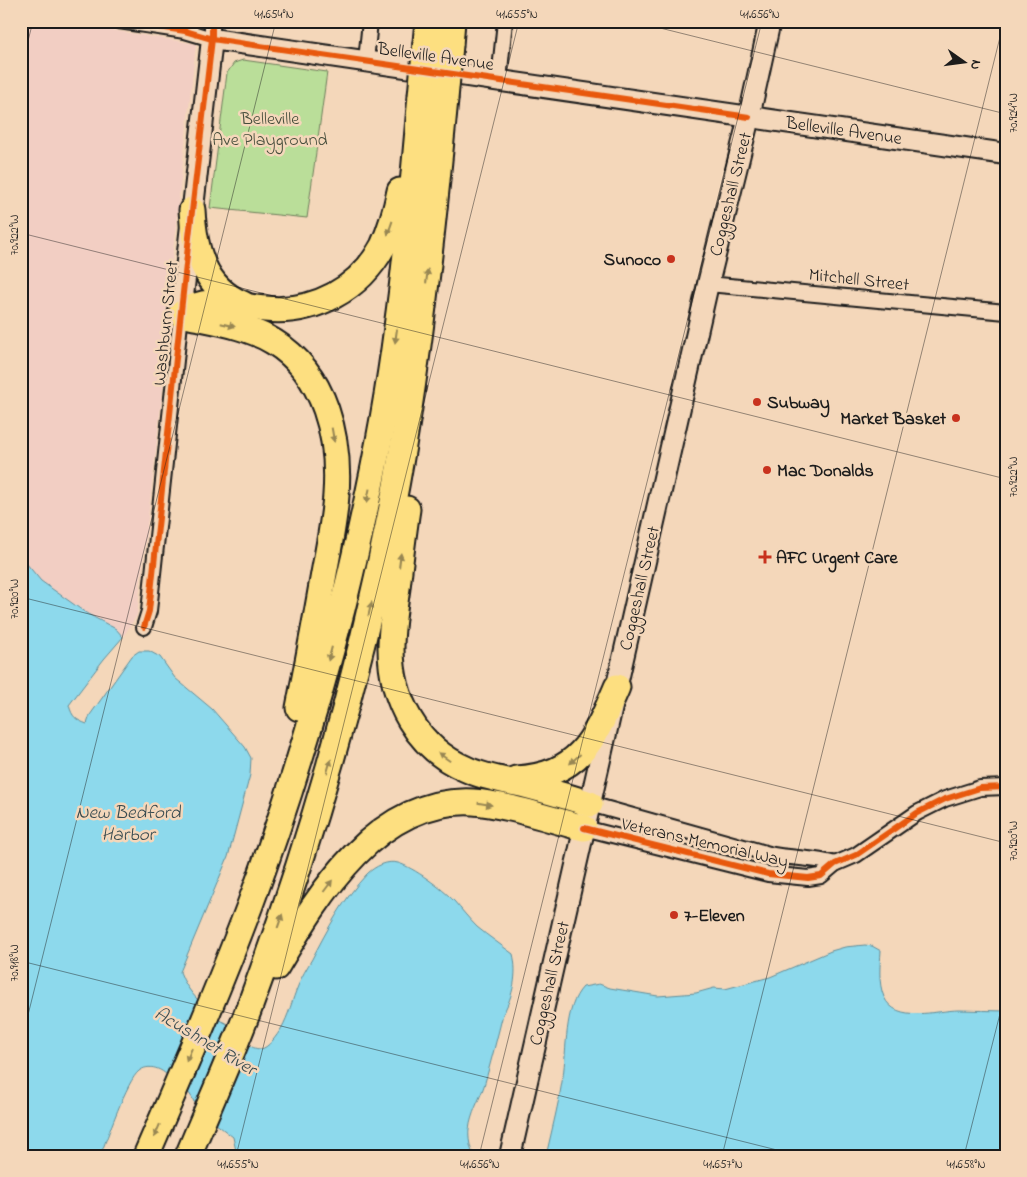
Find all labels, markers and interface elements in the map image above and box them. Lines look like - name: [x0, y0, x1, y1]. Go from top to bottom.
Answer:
- text: 41.654°N: [254, 6, 294, 24]
- text: 41.655°N: [496, 6, 538, 24]
- text: 41.656°N: [740, 6, 780, 24]
- street label: Belleville Avenue: [375, 37, 496, 79]
- north arrow: [940, 38, 990, 88]
- text: N: [964, 58, 986, 72]
- text: 70.924°W: [1005, 93, 1023, 133]
- park label: Belleville Ave Playground: [212, 107, 328, 155]
- street label: Belleville Avenue: [783, 111, 904, 153]
- street label: Coggeshall Street: [704, 130, 761, 259]
- text: 70.922°W: [6, 215, 24, 255]
- one-way arrow: [385, 221, 393, 236]
- place label: Sunoco: [604, 248, 661, 274]
- marker: Sunoco: [665, 253, 677, 265]
- street label: Washburn Street: [148, 259, 186, 387]
- street label: Mitchell Street: [807, 263, 910, 299]
- one-way arrow: [423, 268, 431, 284]
- one-way arrow: [221, 321, 236, 329]
- one-way arrow: [392, 328, 400, 344]
- place label: Subway: [767, 391, 830, 418]
- marker: Subway: [751, 396, 763, 408]
- place label: Market Basket: [840, 407, 947, 433]
- marker: Market Basket: [950, 412, 962, 424]
- one-way arrow: [329, 427, 337, 443]
- text: 70.922°W: [1005, 457, 1023, 497]
- place label: Mac Donalds: [777, 459, 874, 485]
- marker: Mac Donalds: [761, 464, 773, 476]
- one-way arrow: [363, 488, 371, 504]
- street label: Coggeshall Street: [614, 524, 669, 653]
- place label: AFC Urgent Care: [776, 546, 898, 573]
- marker: AFC Urgent Care: [758, 550, 772, 564]
- one-way arrow: [396, 552, 404, 568]
- text: 70.920°W: [6, 579, 24, 619]
- one-way arrow: [366, 601, 374, 616]
- one-way arrow: [326, 646, 334, 661]
- one-way arrow: [437, 752, 451, 762]
- one-way arrow: [570, 753, 582, 765]
- one-way arrow: [326, 758, 334, 773]
- water label: New Bedford Harbor: [76, 800, 182, 849]
- one-way arrow: [478, 800, 494, 808]
- street label: Veterans Memorial Way: [618, 812, 791, 876]
- text: 70.920°W: [1005, 821, 1023, 861]
- one-way arrow: [322, 880, 333, 893]
- place label: 7-Eleven: [684, 904, 745, 930]
- marker: 7-Eleven: [668, 909, 680, 921]
- one-way arrow: [277, 913, 285, 928]
- street label: Coggeshall Street: [524, 919, 579, 1048]
- text: 70.918°W: [6, 944, 24, 982]
- water label: Acushnet River: [149, 1001, 263, 1084]
- one-way arrow: [185, 1048, 193, 1063]
- one-way arrow: [153, 1124, 161, 1139]
- text: 41.655°N: [217, 1156, 259, 1174]
- text: 41.656°N: [460, 1156, 500, 1174]
- text: 41.657°N: [703, 1156, 743, 1174]
- text: 41.658°N: [946, 1156, 986, 1174]

